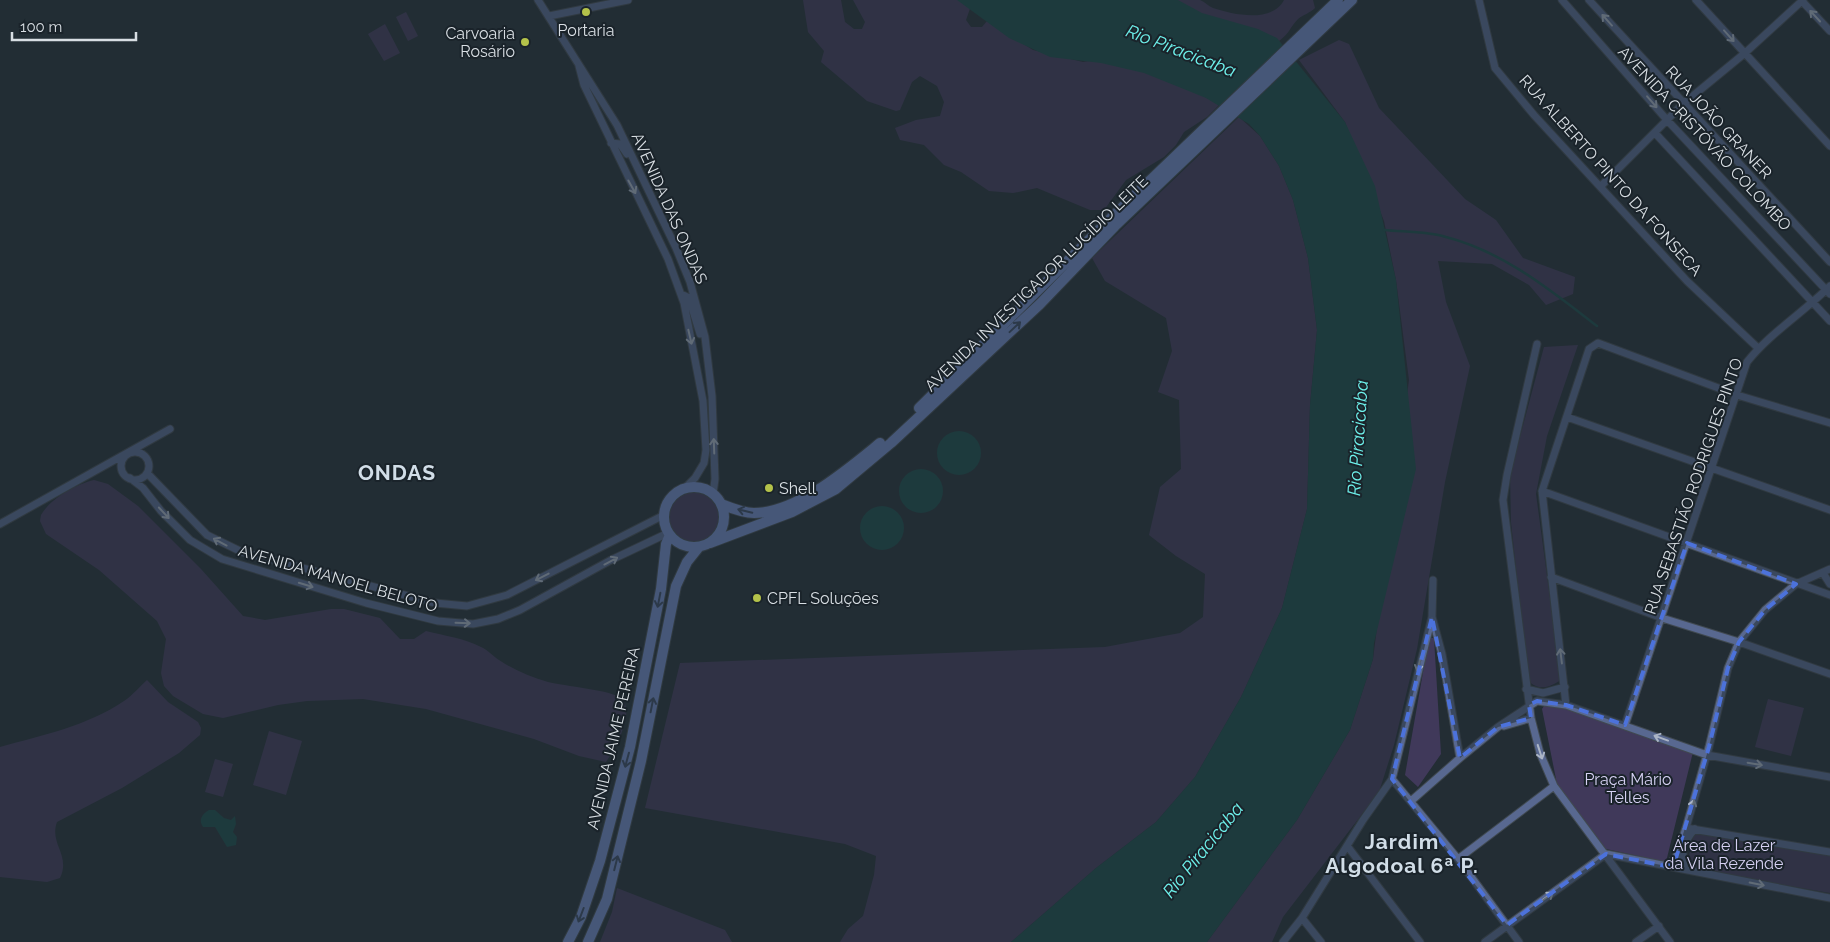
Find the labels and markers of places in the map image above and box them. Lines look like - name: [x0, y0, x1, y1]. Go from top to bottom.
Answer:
- marker: Portaria: [580, 6, 592, 18]
- place label: Portaria: [558, 21, 614, 40]
- place label: Carvoaria Rosário: [445, 24, 515, 61]
- marker: Carvoaria Rosário: [519, 36, 531, 48]
- place label: Shell: [779, 479, 817, 498]
- marker: Shell: [763, 482, 775, 494]
- place label: CPFL Soluções: [767, 589, 879, 608]
- marker: CPFL Soluções: [751, 592, 763, 604]

